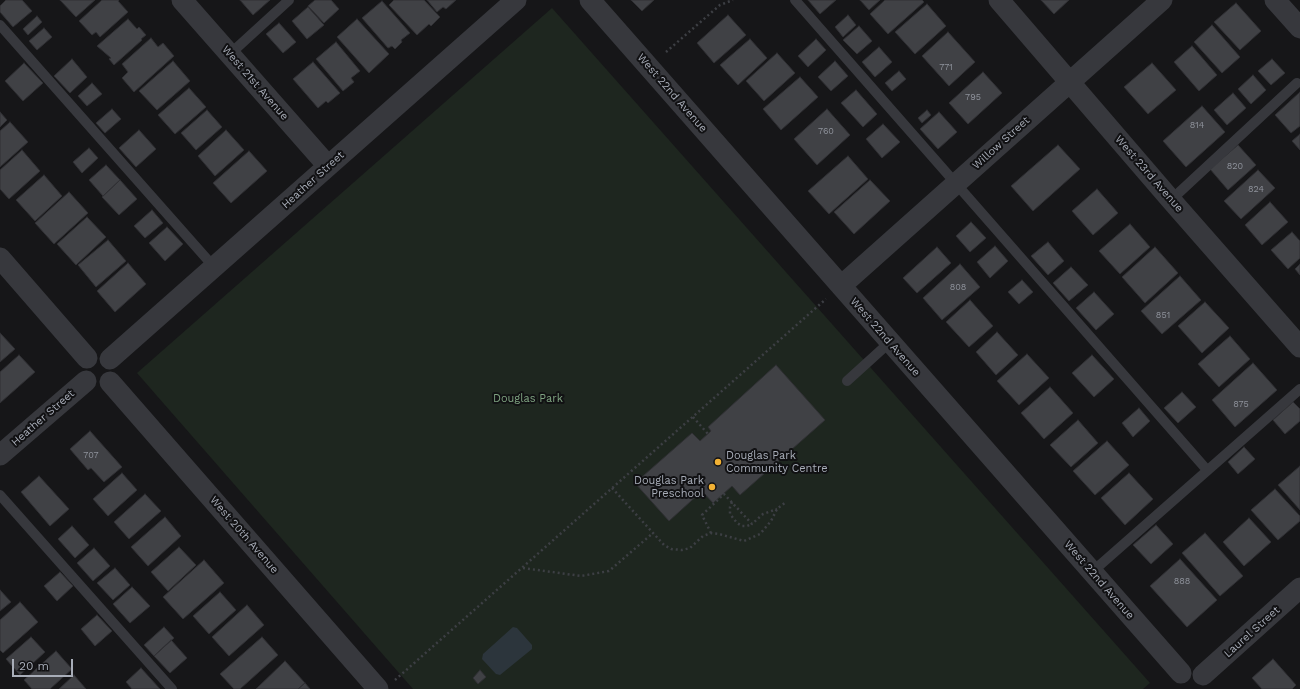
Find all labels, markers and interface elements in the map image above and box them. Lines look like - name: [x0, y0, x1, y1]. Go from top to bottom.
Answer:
- street label: West 21st Avenue: [219, 43, 291, 123]
- street label: West 22nd Avenue: [634, 51, 710, 135]
- house number: 771: [939, 62, 953, 72]
- house number: 795: [965, 92, 981, 102]
- street label: Willow Street: [970, 114, 1032, 172]
- house number: 814: [1190, 120, 1204, 130]
- house number: 760: [818, 126, 834, 136]
- street label: West 23rd Avenue: [1112, 133, 1186, 215]
- street label: Heather Street: [279, 149, 347, 211]
- house number: 820: [1227, 161, 1243, 171]
- house number: 824: [1248, 184, 1264, 194]
- house number: 808: [950, 282, 966, 292]
- street label: West 22nd Avenue: [847, 295, 923, 379]
- house number: 851: [1156, 310, 1170, 320]
- street label: Heather Street: [9, 387, 77, 449]
- park label: Douglas Park: [493, 392, 563, 406]
- house number: 875: [1233, 399, 1249, 409]
- place label: Douglas Park Community Centre: [726, 449, 828, 475]
- house number: 707: [83, 450, 99, 460]
- marker: Douglas Park Community Centre: [713, 457, 723, 467]
- place label: Douglas Park Preschool: [634, 474, 704, 500]
- marker: Douglas Park Preschool: [707, 482, 717, 492]
- street label: West 20th Avenue: [207, 494, 281, 576]
- street label: West 22nd Avenue: [1061, 538, 1137, 622]
- house number: 888: [1174, 576, 1190, 586]
- street label: Laurel Street: [1221, 604, 1283, 660]
- scale bar: [14, 651, 75, 677]
- text: 20 m: [19, 659, 49, 673]

